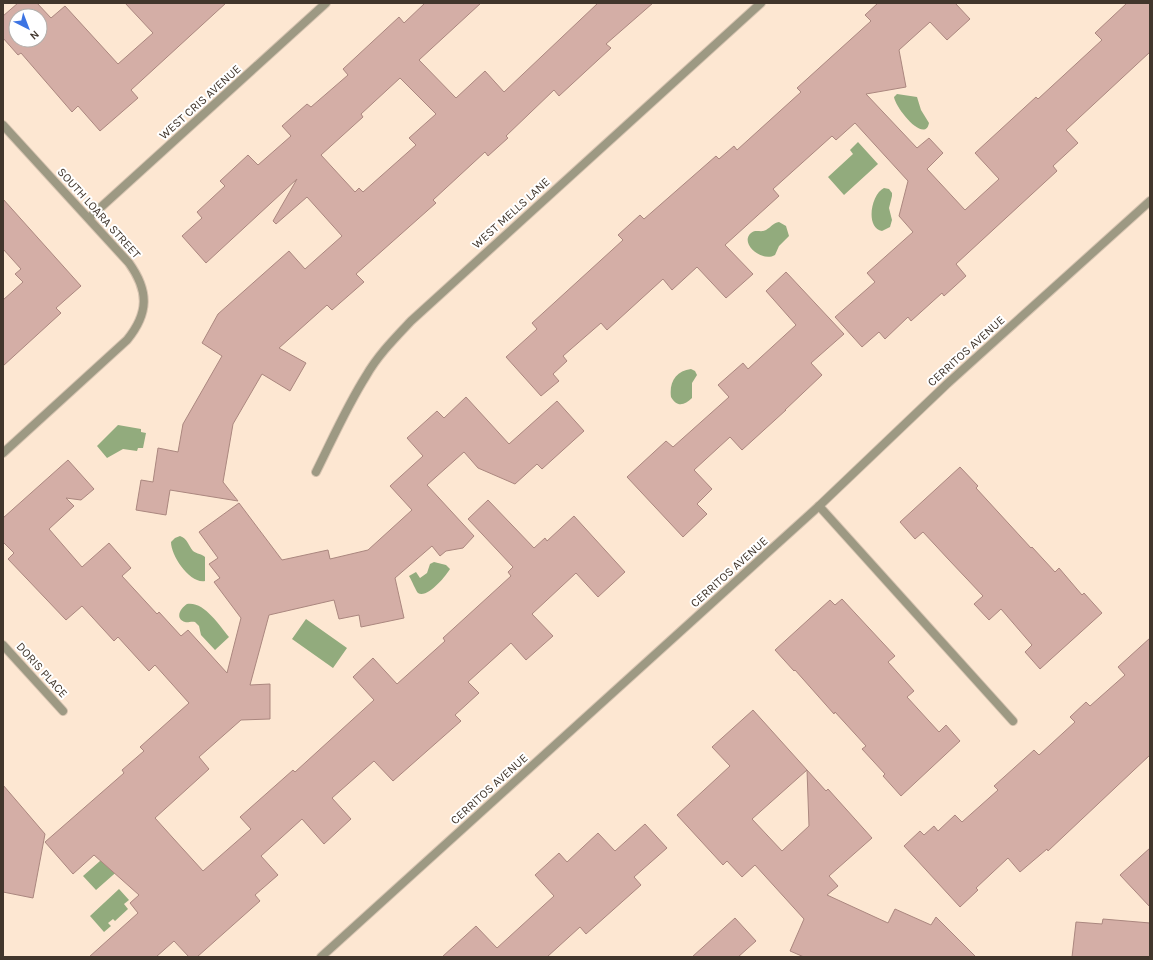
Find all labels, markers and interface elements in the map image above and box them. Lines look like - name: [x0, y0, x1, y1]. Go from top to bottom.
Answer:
- north arrow: [8, 8, 48, 48]
- text: N: [27, 28, 42, 43]
- street label: WEST CRIS AVENUE: [156, 62, 244, 142]
- street label: SOUTH LOARA STREET: [55, 165, 143, 261]
- street label: WEST MELLS LANE: [469, 175, 553, 251]
- street label: CERRITOS AVENUE: [925, 313, 1007, 389]
- street label: CERRITOS AVENUE: [688, 534, 770, 610]
- street label: DORIS PLACE: [13, 639, 71, 701]
- street label: CERRITOS AVENUE: [448, 751, 530, 827]

